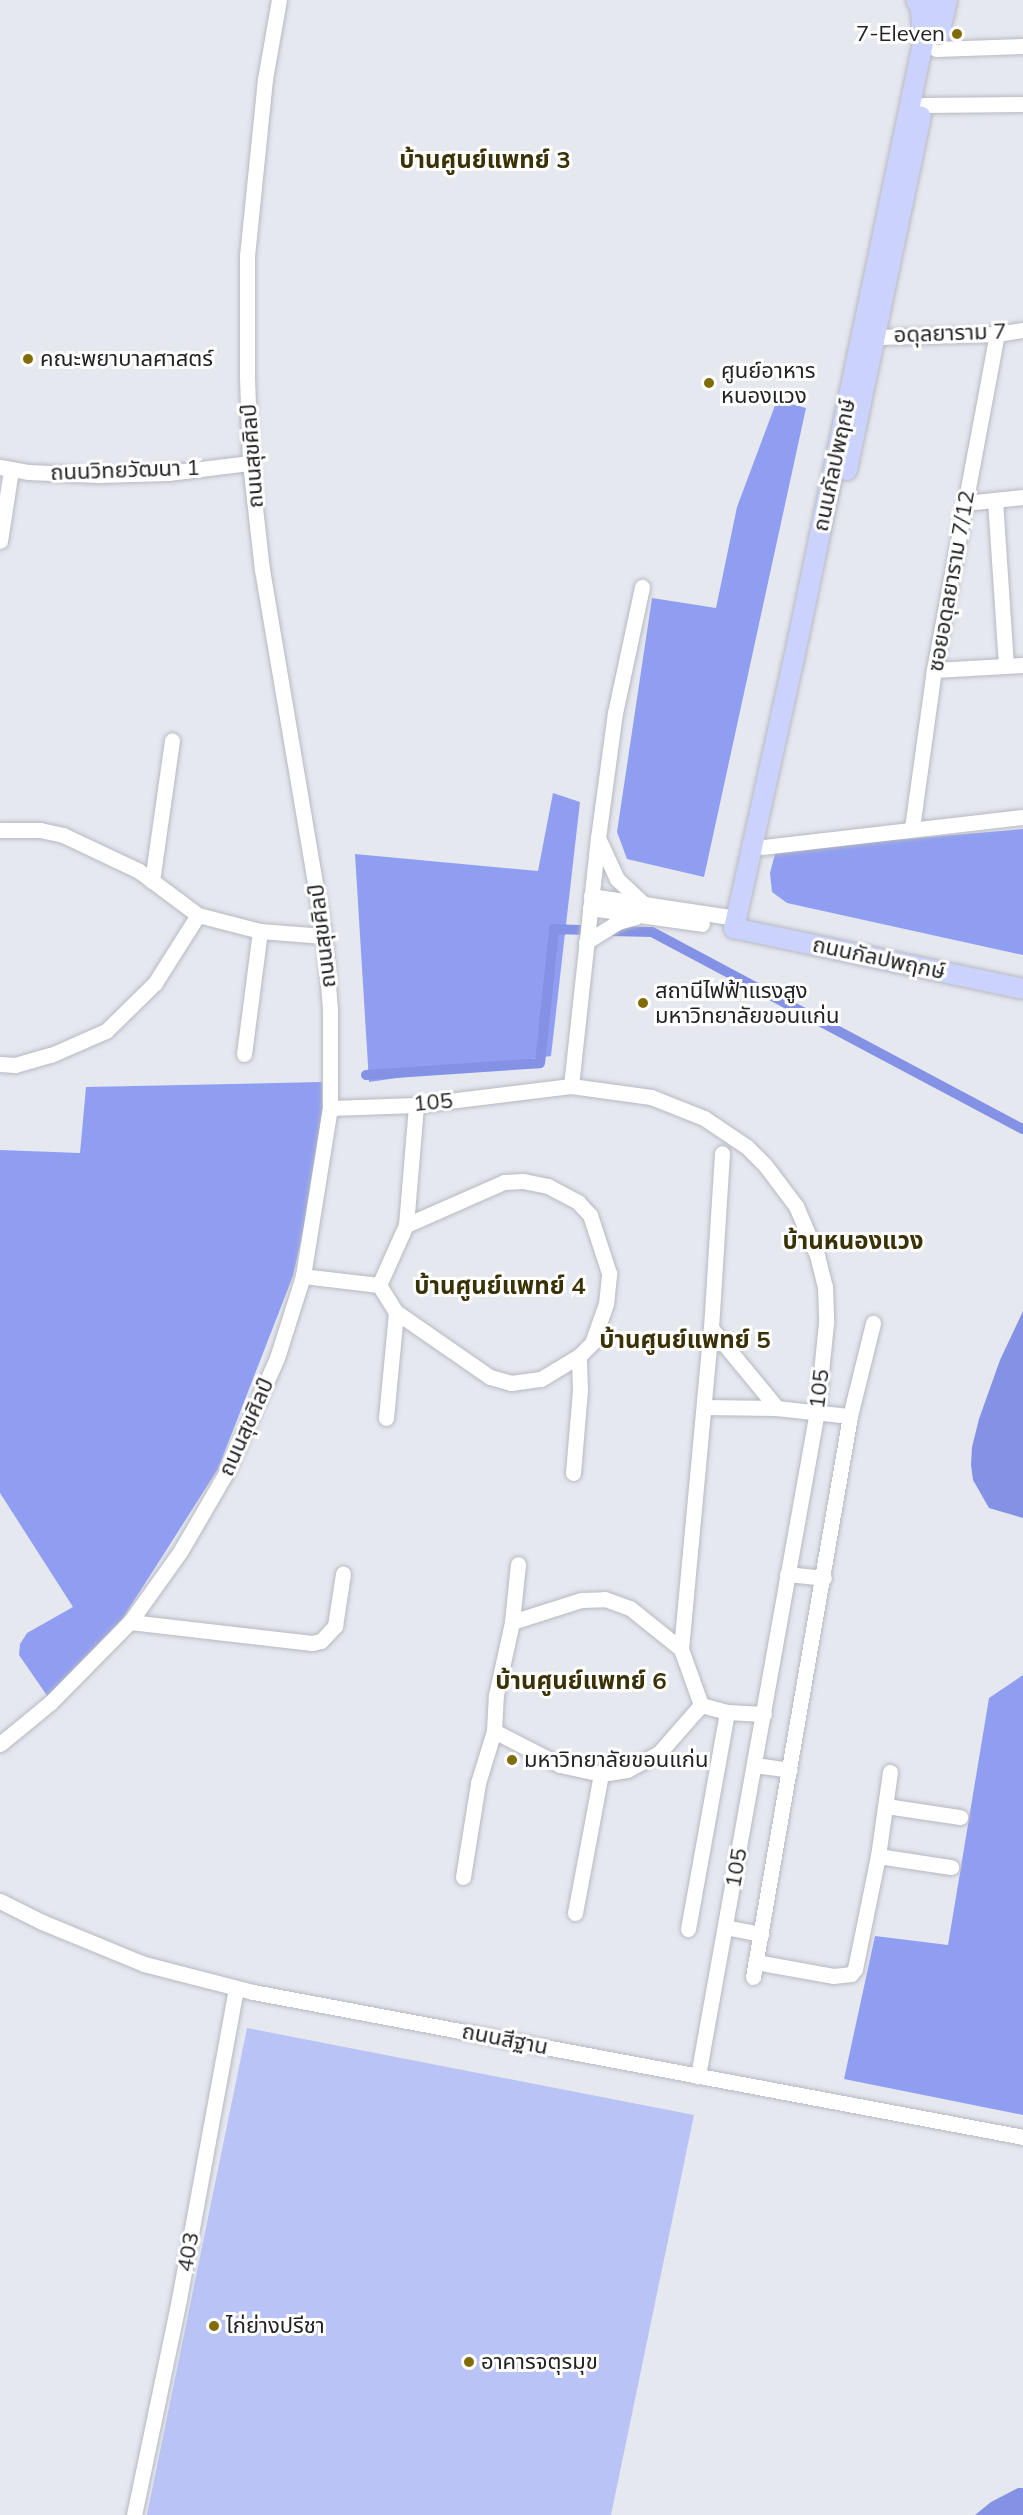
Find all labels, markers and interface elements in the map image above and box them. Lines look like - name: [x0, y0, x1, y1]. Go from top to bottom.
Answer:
- place label: 7-Eleven: [856, 21, 945, 47]
- marker: 7-Eleven: [950, 27, 964, 41]
- district label: บ้านศูนย์แพทย์ 3: [399, 146, 571, 174]
- street label: อดุลยาราม 7: [893, 318, 1007, 348]
- place label: คณะพยาบาลศาสตร์: [40, 346, 213, 372]
- marker: คณะพยาบาลศาสตร์: [21, 352, 35, 366]
- place label: ศูนย์อาหาร หนองแวง: [721, 357, 816, 408]
- marker: ศูนย์อาหาร หนองแวง: [702, 376, 716, 390]
- street label: ถนนกัลปพฤกษ์: [807, 396, 861, 534]
- street label: ถนนสุขศิลป์: [235, 403, 269, 509]
- street label: ถนนวิทยวัฒนา 1: [50, 454, 200, 486]
- street label: ซอยอดุลยาราม 7/12: [922, 488, 980, 674]
- street label: ถนนสุขศิลป์: [303, 883, 341, 989]
- street label: ถนนกัลปพฤกษ์: [810, 931, 948, 985]
- place label: สถานีไฟฟ้าแรงสูง มหาวิทยาลัยขอนแก่น: [655, 977, 840, 1028]
- marker: สถานีไฟฟ้าแรงสูง มหาวิทยาลัยขอนแก่น: [636, 996, 650, 1010]
- street label: 105: [412, 1087, 454, 1117]
- district label: บ้านหนองแวง: [783, 1227, 923, 1255]
- district label: บ้านศูนย์แพทย์ 4: [414, 1272, 586, 1300]
- district label: บ้านศูนย์แพทย์ 5: [599, 1326, 771, 1354]
- street label: 105: [803, 1368, 835, 1410]
- street label: ถนนสุขศิลป์: [213, 1374, 279, 1480]
- district label: บ้านศูนย์แพทย์ 6: [495, 1667, 667, 1695]
- place label: มหาวิทยาลัยขอนแก่น: [524, 1747, 709, 1773]
- marker: มหาวิทยาลัยขอนแก่น: [505, 1753, 519, 1767]
- street label: 105: [720, 1846, 752, 1890]
- street label: ถนนสีฐาน: [460, 2018, 550, 2060]
- street label: 403: [172, 2230, 204, 2274]
- place label: ไก่ย่างปรีชา: [226, 2313, 325, 2339]
- marker: ไก่ย่างปรีชา: [207, 2319, 221, 2333]
- place label: อาคารจตุรมุข: [481, 2349, 598, 2375]
- marker: อาคารจตุรมุข: [462, 2355, 476, 2369]

